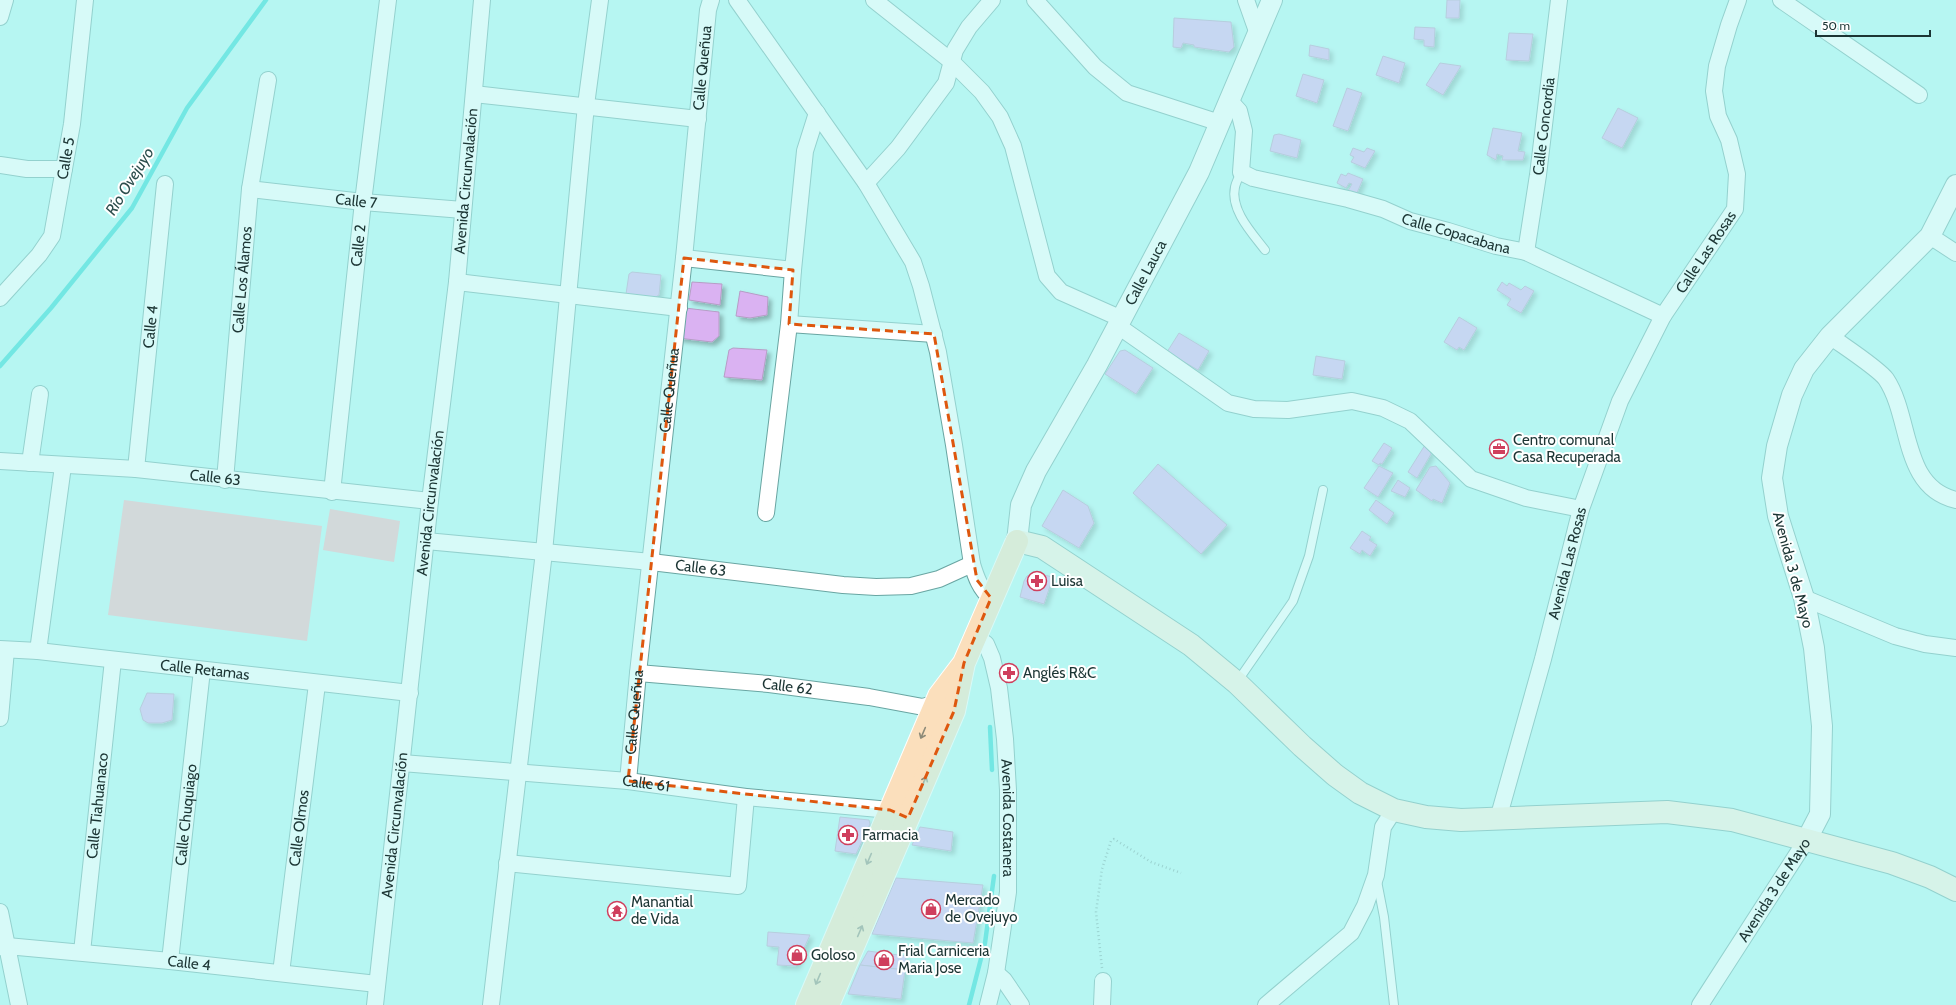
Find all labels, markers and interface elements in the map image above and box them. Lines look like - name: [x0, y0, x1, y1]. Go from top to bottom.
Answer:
- scale bar: [1816, 12, 1930, 38]
- text: 50 m: [1822, 18, 1850, 33]
- street label: Calle Queñua: [689, 24, 716, 111]
- street label: Calle Concordia: [1529, 76, 1559, 176]
- street label: Avenida Circunvalación: [451, 107, 481, 255]
- street label: Calle 5: [53, 136, 78, 181]
- water label: Río Ovejuyo: [101, 144, 158, 219]
- street label: Calle 7: [334, 190, 378, 212]
- street label: Calle Las Rosas: [1672, 208, 1740, 297]
- street label: Calle Copacabana: [1399, 209, 1513, 258]
- street label: Calle 2: [347, 223, 370, 267]
- street label: Calle Los Álamos: [229, 226, 256, 334]
- street label: Calle Lauca: [1121, 236, 1171, 308]
- street label: Calle 4: [139, 304, 162, 349]
- street label: Calle Queñua: [656, 346, 683, 433]
- street label: Avenida Circunvalación: [413, 429, 448, 577]
- place label: Centro comunal Casa Recuperada: [1513, 431, 1622, 466]
- office icon: Centro comunal Casa Recuperada: [1488, 438, 1510, 460]
- street label: Calle 63: [189, 466, 242, 489]
- street label: Avenida Las Rosas: [1544, 505, 1590, 621]
- street label: Avenida 3 de Mayo: [1769, 510, 1817, 630]
- street label: Calle 63: [674, 556, 727, 580]
- pharmacy icon: Luisa: [1026, 570, 1048, 592]
- place label: Luisa: [1051, 572, 1084, 590]
- street label: Calle Retamas: [159, 656, 251, 684]
- pharmacy icon: Anglés R&C: [998, 662, 1020, 684]
- place label: Anglés R&C: [1023, 664, 1096, 682]
- street label: Calle Queñua: [621, 668, 647, 755]
- street label: Calle 62: [761, 674, 814, 699]
- one-way arrow: [919, 726, 926, 738]
- street label: Avenida Circunvalación: [378, 751, 412, 899]
- street label: Calle Tiahuanaco: [83, 752, 112, 860]
- street label: Avenida Costanera: [997, 759, 1017, 878]
- street label: Calle Chuquiago: [172, 763, 201, 867]
- street label: Calle 61: [622, 772, 671, 796]
- one-way arrow: [921, 777, 928, 789]
- street label: Calle Olmos: [285, 789, 313, 868]
- pharmacy icon: Farmacia: [837, 824, 859, 846]
- place label: Farmacia: [862, 826, 919, 844]
- street label: Avenida 3 de Mayo: [1734, 835, 1814, 945]
- one-way arrow: [865, 853, 872, 865]
- place label: Mercado de Ovejuyo: [945, 891, 1018, 926]
- place label: Manantial de Vida: [631, 893, 694, 928]
- shop icon: Mercado de Ovejuyo: [920, 898, 942, 920]
- temple icon: Manantial de Vida: [606, 900, 628, 922]
- one-way arrow: [857, 925, 864, 937]
- place label: Frial Carniceria Maria Jose: [898, 942, 990, 977]
- shop icon: Goloso: [786, 944, 808, 966]
- place label: Goloso: [811, 946, 855, 964]
- shop icon: Frial Carniceria Maria Jose: [873, 949, 895, 971]
- street label: Calle 4: [167, 952, 212, 974]
- one-way arrow: [814, 973, 821, 985]

